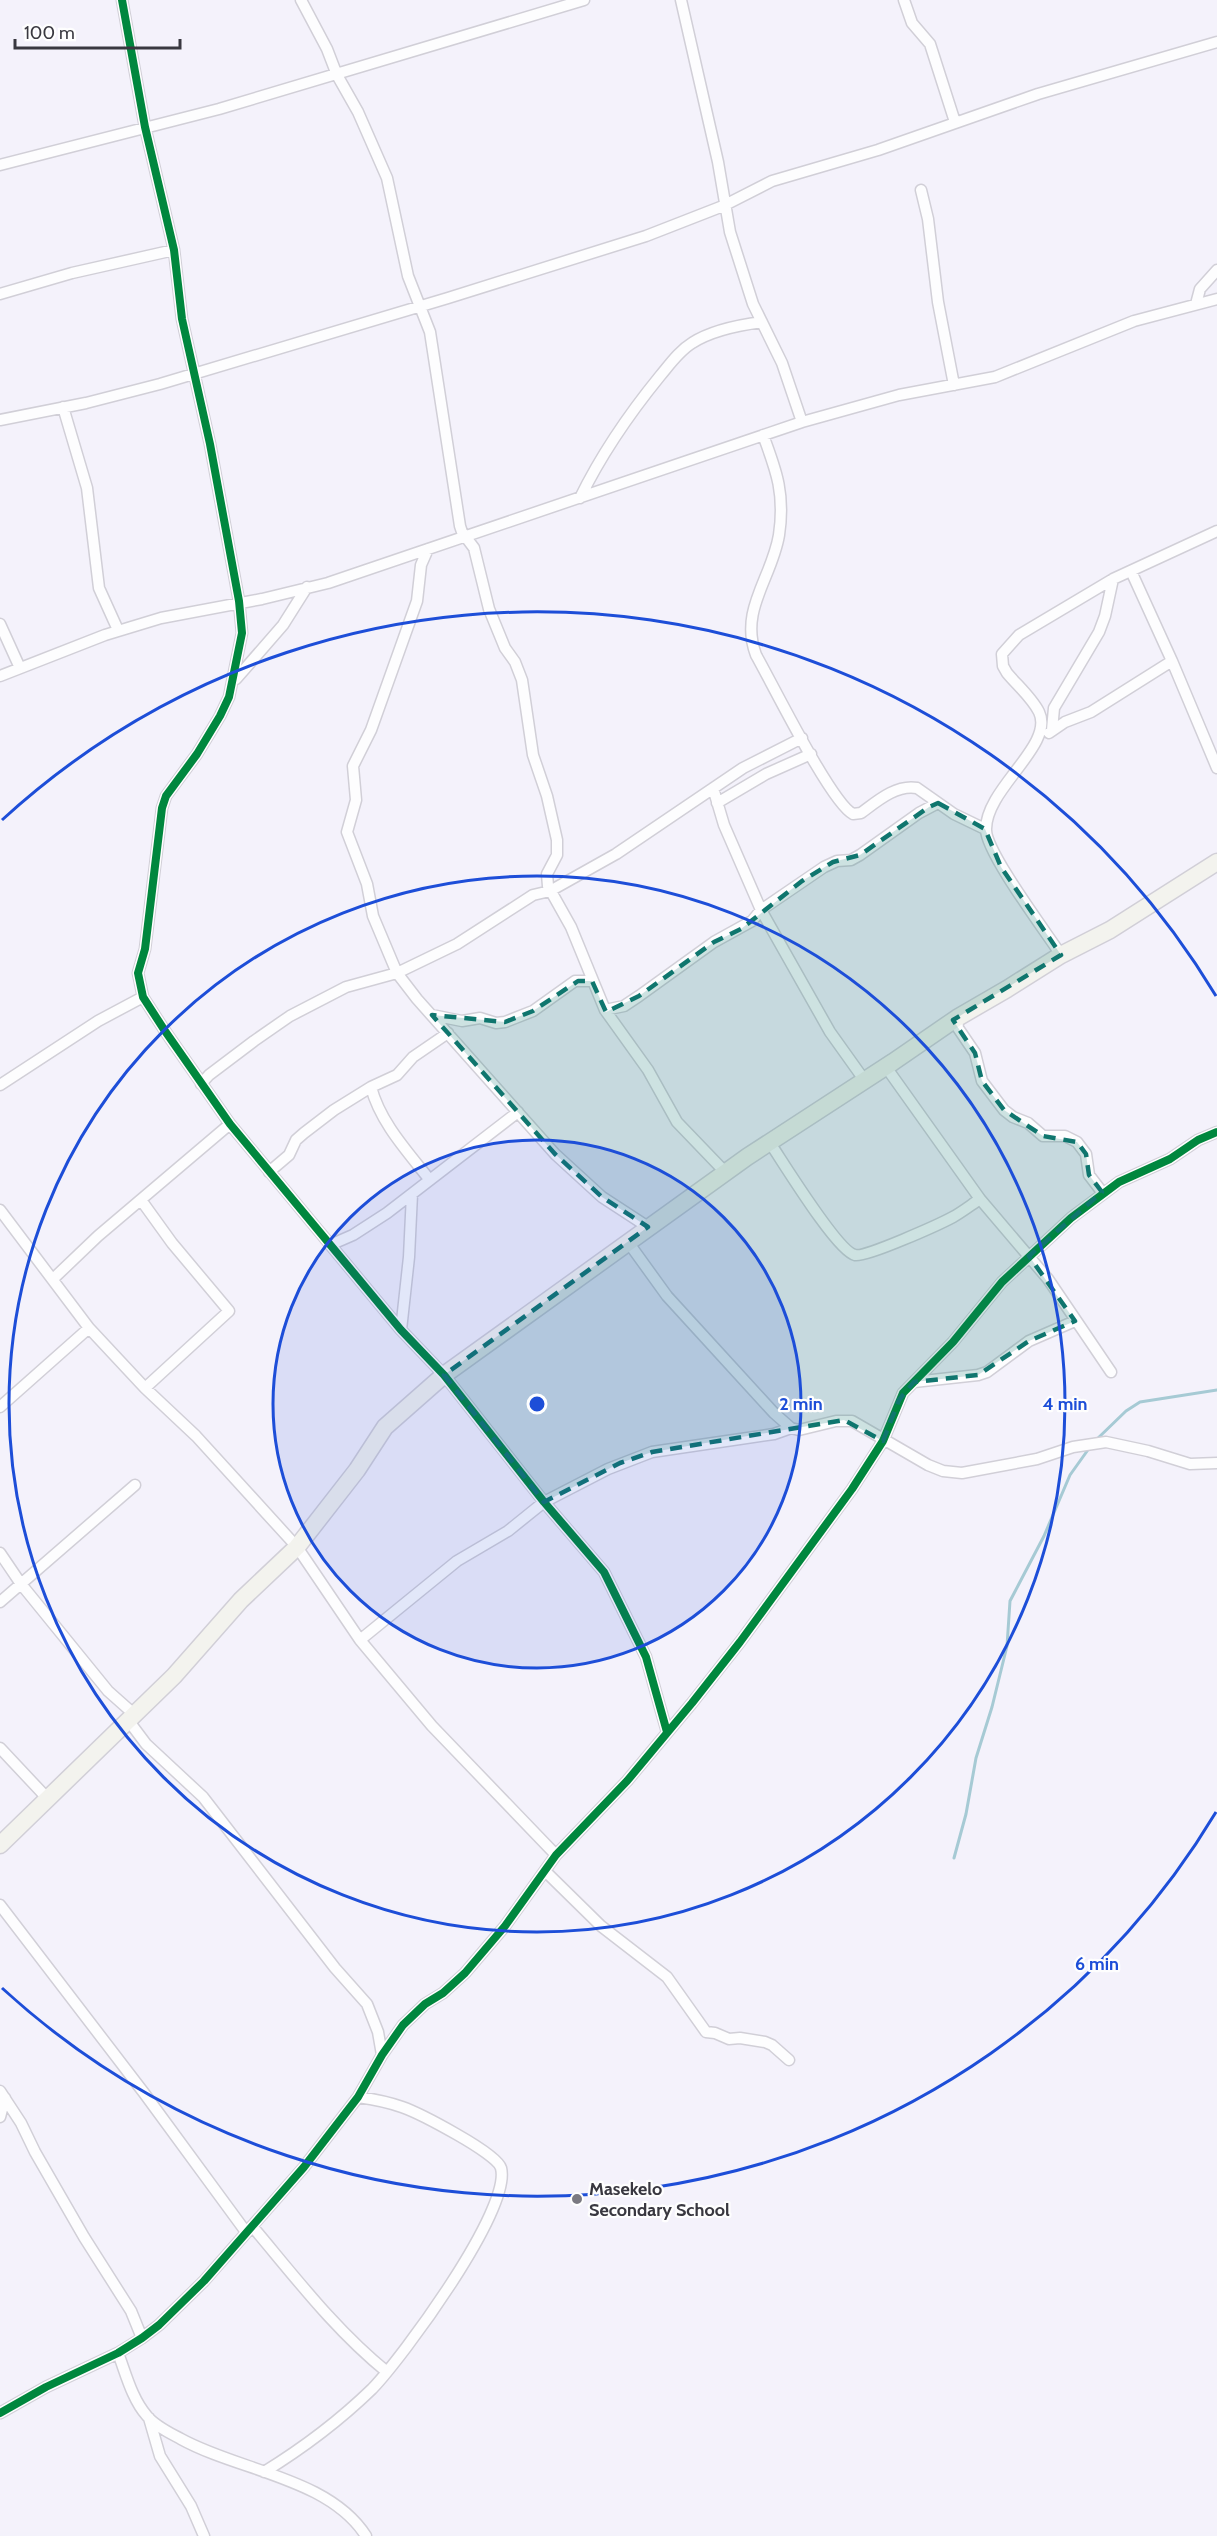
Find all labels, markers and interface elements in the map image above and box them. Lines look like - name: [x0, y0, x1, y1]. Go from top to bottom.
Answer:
- scale bar: [15, 12, 180, 50]
- text: 100 m: [24, 22, 75, 44]
- text: 2 min: [779, 1393, 823, 1415]
- text: 4 min: [1042, 1393, 1088, 1415]
- centre of rings: [527, 1394, 547, 1414]
- text: 6 min: [1075, 1953, 1119, 1975]
- place label: Masekelo Secondary School: [589, 2178, 730, 2221]
- marker: Masekelo Secondary School: [570, 2192, 584, 2206]

